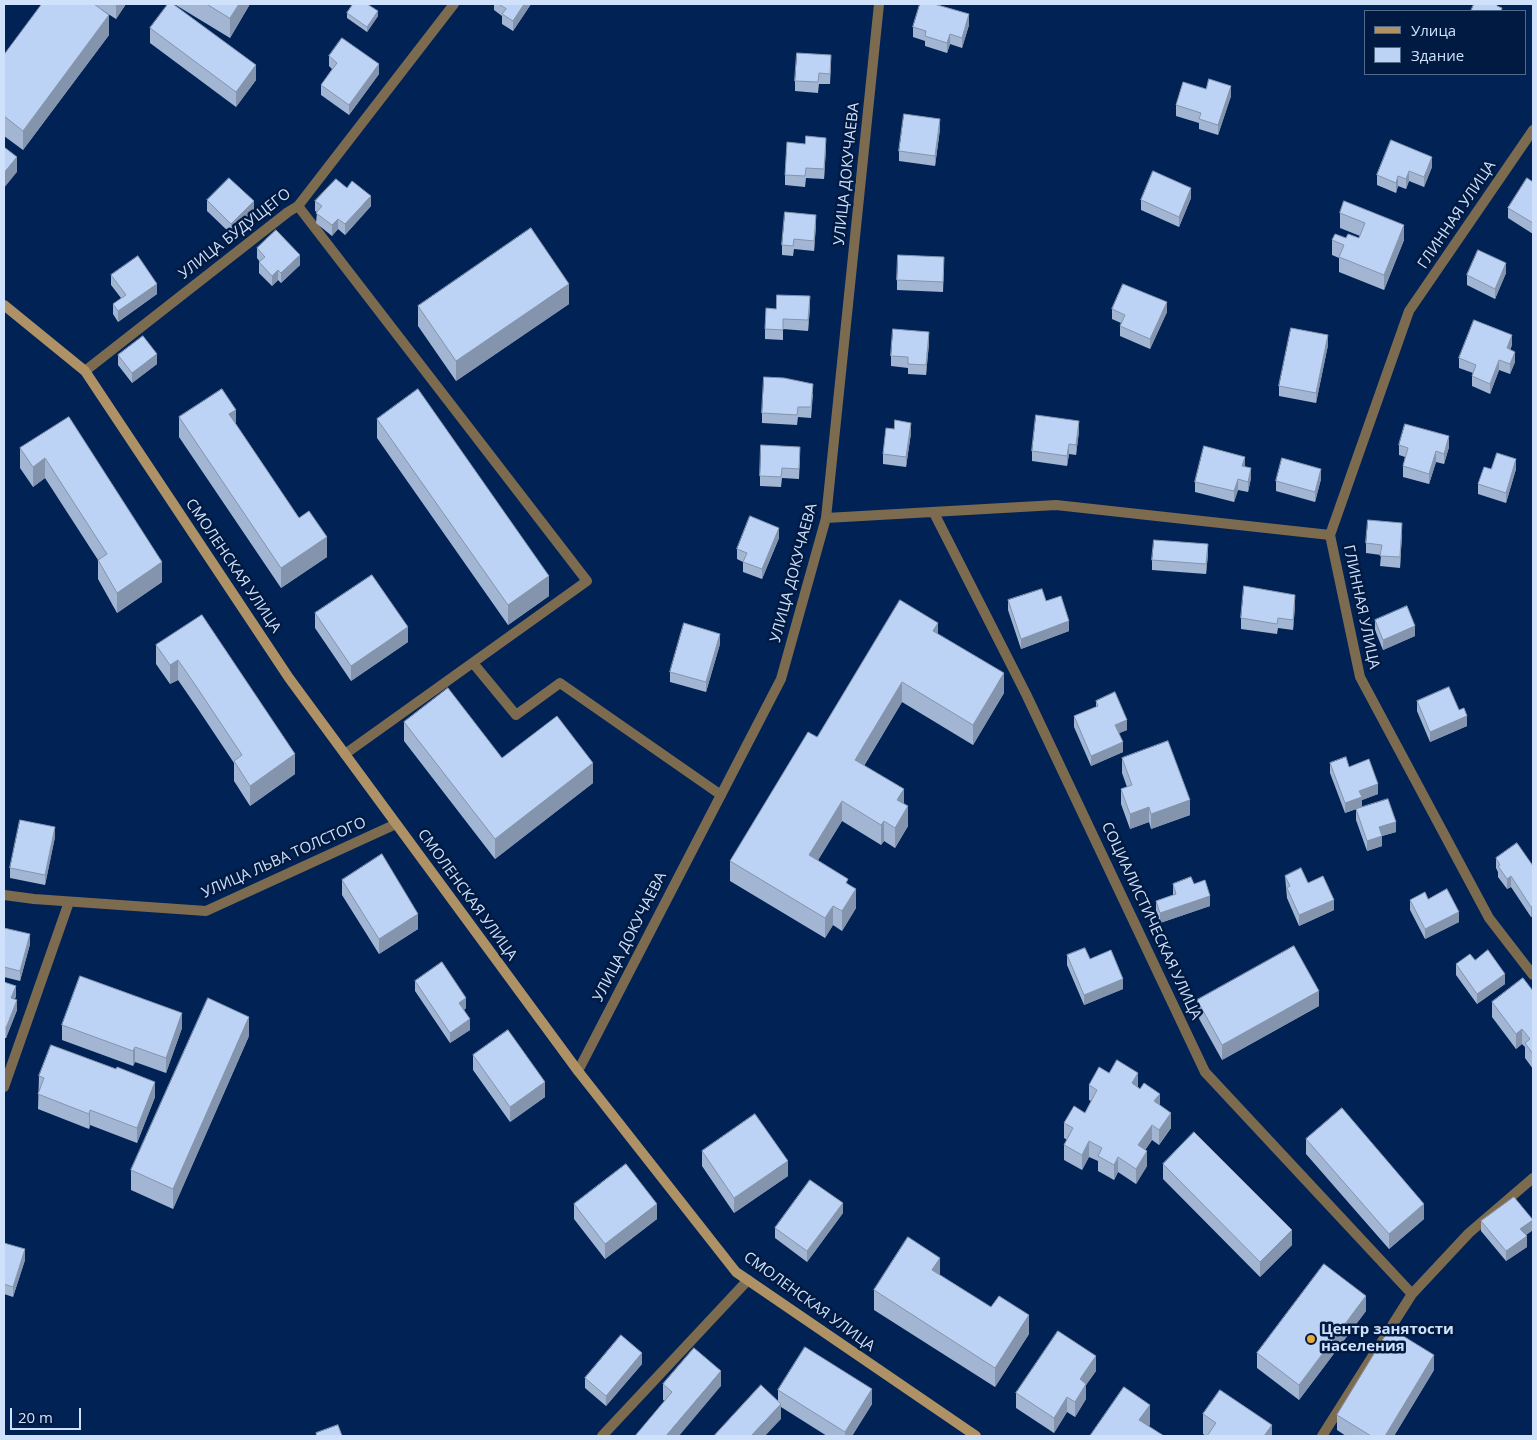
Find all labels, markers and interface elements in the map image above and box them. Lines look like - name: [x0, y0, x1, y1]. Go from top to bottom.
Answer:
- legend: [1364, 10, 1527, 75]
- text: Улица: [1411, 20, 1456, 40]
- text: Здание: [1411, 45, 1464, 65]
- street label: УЛИЦА ДОКУЧАЕВА: [831, 102, 863, 246]
- street label: ГЛИННАЯ УЛИЦА: [1414, 158, 1500, 272]
- street label: УЛИЦА БУДУЩЕГО: [175, 185, 295, 283]
- street label: СМОЛЕНСКАЯ УЛИЦА: [181, 496, 285, 636]
- street label: УЛИЦА ДОКУЧАЕВА: [767, 501, 821, 645]
- street label: ГЛИННАЯ УЛИЦА: [1339, 543, 1383, 671]
- street label: УЛИЦА ЛЬВА ТОЛСТОГО: [199, 814, 369, 902]
- street label: СОЦИАЛИСТИЧЕСКАЯ УЛИЦА: [1097, 819, 1205, 1023]
- street label: СМОЛЕНСКАЯ УЛИЦА: [413, 826, 521, 964]
- street label: УЛИЦА ДОКУЧАЕВА: [589, 869, 671, 1005]
- street label: СМОЛЕНСКАЯ УЛИЦА: [740, 1248, 878, 1356]
- place label: Центр занятости населения: [1321, 1321, 1454, 1356]
- marker: Центр занятости населения: [1305, 1333, 1317, 1345]
- scale bar: [12, 1398, 84, 1430]
- text: 20 m: [18, 1407, 53, 1427]

